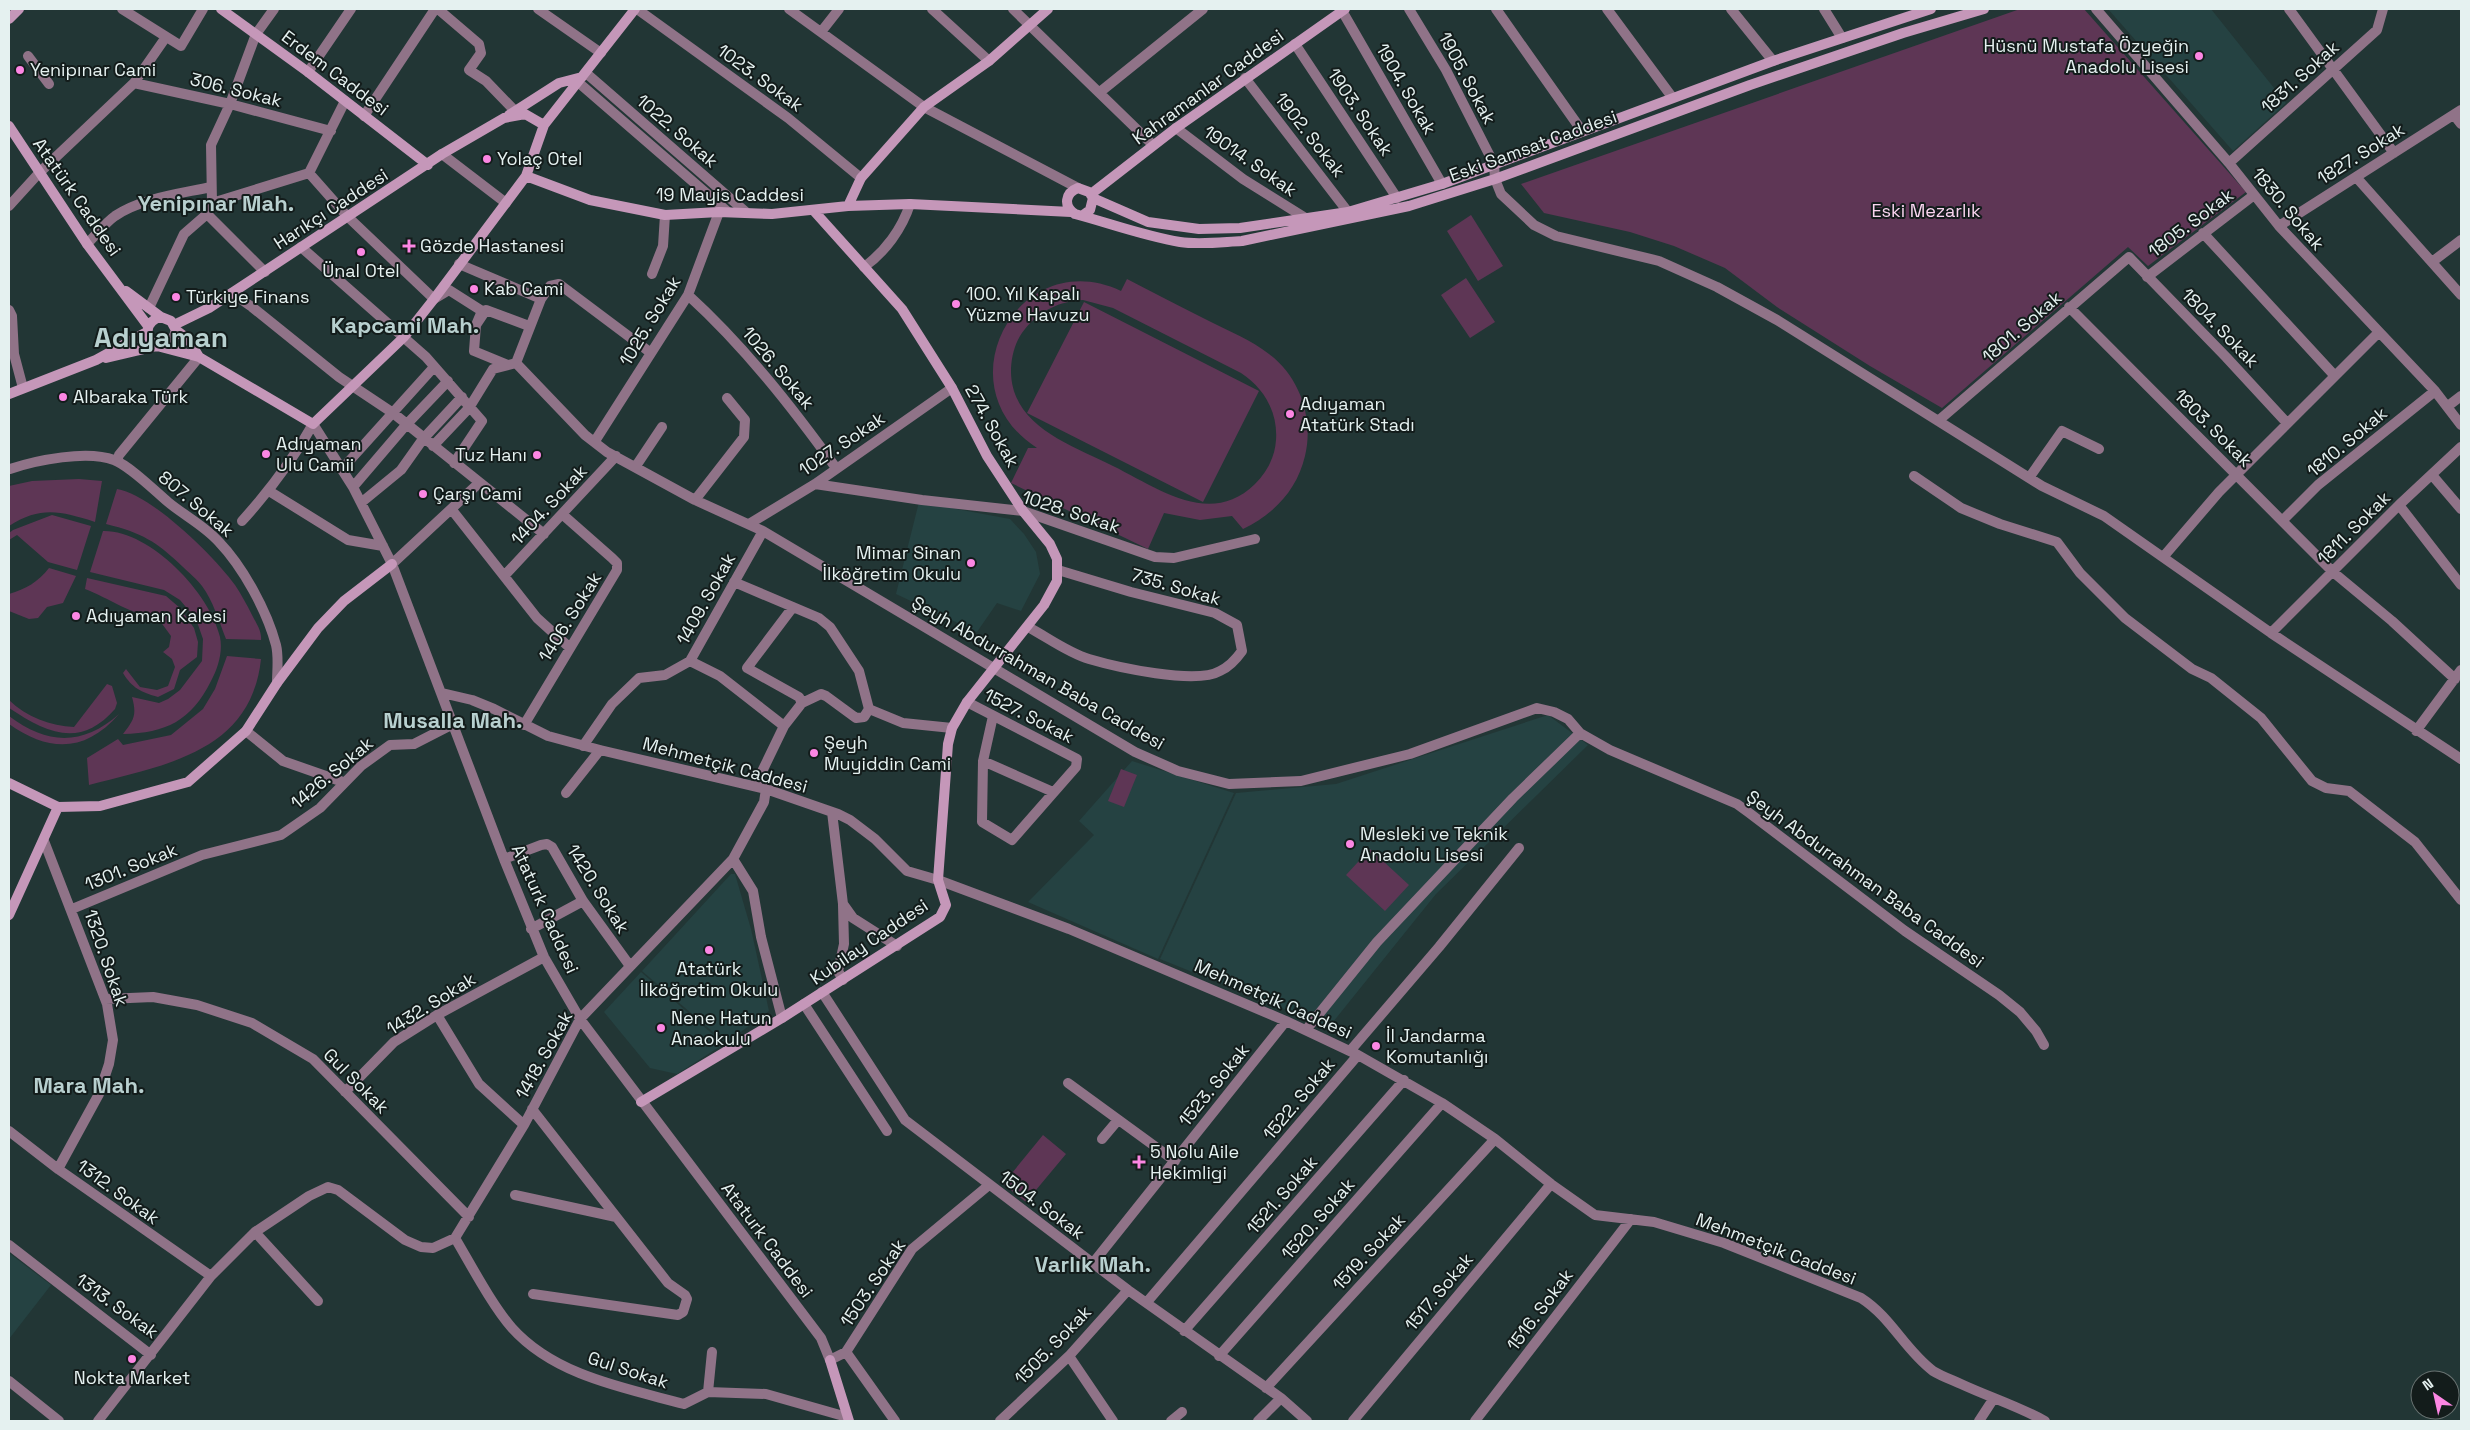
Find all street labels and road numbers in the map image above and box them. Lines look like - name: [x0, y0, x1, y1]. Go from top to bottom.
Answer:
- street label: Kahramanlar Caddesi: [1127, 24, 1288, 149]
- street label: Erdem Caddesi: [277, 25, 393, 120]
- street label: 1905. Sokak: [1434, 28, 1501, 128]
- street label: 1831. Sokak: [2256, 35, 2344, 118]
- street label: 1023. Sokak: [713, 39, 808, 117]
- street label: 1904. Sokak: [1371, 39, 1442, 139]
- street label: 1903. Sokak: [1323, 63, 1398, 160]
- street label: 306. Sokak: [188, 67, 285, 112]
- street label: 1902. Sokak: [1270, 88, 1351, 182]
- street label: 1022. Sokak: [632, 89, 723, 173]
- street label: Eski Samsat Caddesi: [1446, 105, 1620, 187]
- street label: 1827. Sokak: [2313, 118, 2409, 189]
- street label: 19014. Sokak: [1199, 120, 1302, 201]
- street label: Atatürk Caddesi: [28, 133, 127, 260]
- street label: Harıkçı Caddesi: [269, 163, 392, 254]
- street label: 1830. Sokak: [2247, 163, 2330, 255]
- street label: 19 Mayis Caddesi: [656, 183, 804, 206]
- street label: 1805. Sokak: [2143, 183, 2238, 262]
- street label: 1025. Sokak: [614, 271, 686, 370]
- street label: 1804. Sokak: [2177, 283, 2264, 372]
- street label: 1801. Sokak: [1977, 286, 2066, 367]
- street label: 1026. Sokak: [737, 322, 820, 414]
- street label: 274. Sokak: [960, 380, 1025, 472]
- street label: 1803. Sokak: [2169, 384, 2258, 472]
- street label: 1810. Sokak: [2302, 401, 2392, 482]
- street label: 1027. Sokak: [794, 406, 889, 481]
- street label: 1404. Sokak: [506, 459, 592, 550]
- street label: 807. Sokak: [154, 465, 239, 542]
- street label: 1028. Sokak: [1019, 485, 1123, 538]
- street label: 1811. Sokak: [2312, 486, 2395, 569]
- street label: 1409. Sokak: [671, 549, 740, 649]
- street label: 735. Sokak: [1129, 563, 1224, 610]
- street label: 1406. Sokak: [533, 567, 606, 666]
- street label: Şeyh Abdurrahman Baba Caddesi: [908, 591, 1169, 755]
- street label: 1527. Sokak: [980, 683, 1078, 748]
- street label: 1426. Sokak: [286, 731, 378, 814]
- street label: Mehmetçik Caddesi: [640, 731, 810, 798]
- street label: Şeyh Abdurrahman Baba Caddesi: [1742, 785, 1989, 973]
- street label: 1301. Sokak: [81, 837, 181, 896]
- street label: 1420. Sokak: [562, 840, 635, 938]
- street label: Ataturk Caddesi: [507, 841, 584, 977]
- street label: Kubilay Caddesi: [805, 894, 932, 990]
- street label: 1320. Sokak: [79, 906, 134, 1010]
- street label: Mehmetçik Caddesi: [1191, 953, 1355, 1044]
- street label: 1432. Sokak: [382, 967, 480, 1040]
- street label: 1418. Sokak: [510, 1006, 577, 1103]
- street label: 1523. Sokak: [1173, 1038, 1254, 1131]
- street label: Gul Sokak: [319, 1043, 394, 1119]
- street label: 1522. Sokak: [1258, 1053, 1340, 1144]
- street label: 1521. Sokak: [1241, 1150, 1322, 1239]
- street label: 1312. Sokak: [72, 1154, 164, 1230]
- street label: 1504. Sokak: [995, 1165, 1090, 1244]
- street label: 1520. Sokak: [1276, 1173, 1359, 1264]
- street label: Ataturk Caddesi: [716, 1177, 818, 1302]
- street label: Mehmetçik Caddesi: [1693, 1207, 1860, 1290]
- street label: 1519. Sokak: [1327, 1208, 1410, 1295]
- street label: 1503. Sokak: [835, 1234, 911, 1331]
- street label: 1517. Sokak: [1399, 1248, 1478, 1335]
- street label: 1516. Sokak: [1501, 1264, 1578, 1355]
- street label: 1313. Sokak: [71, 1268, 163, 1344]
- street label: 1505. Sokak: [1009, 1300, 1096, 1389]
- street label: Gul Sokak: [585, 1346, 672, 1393]

